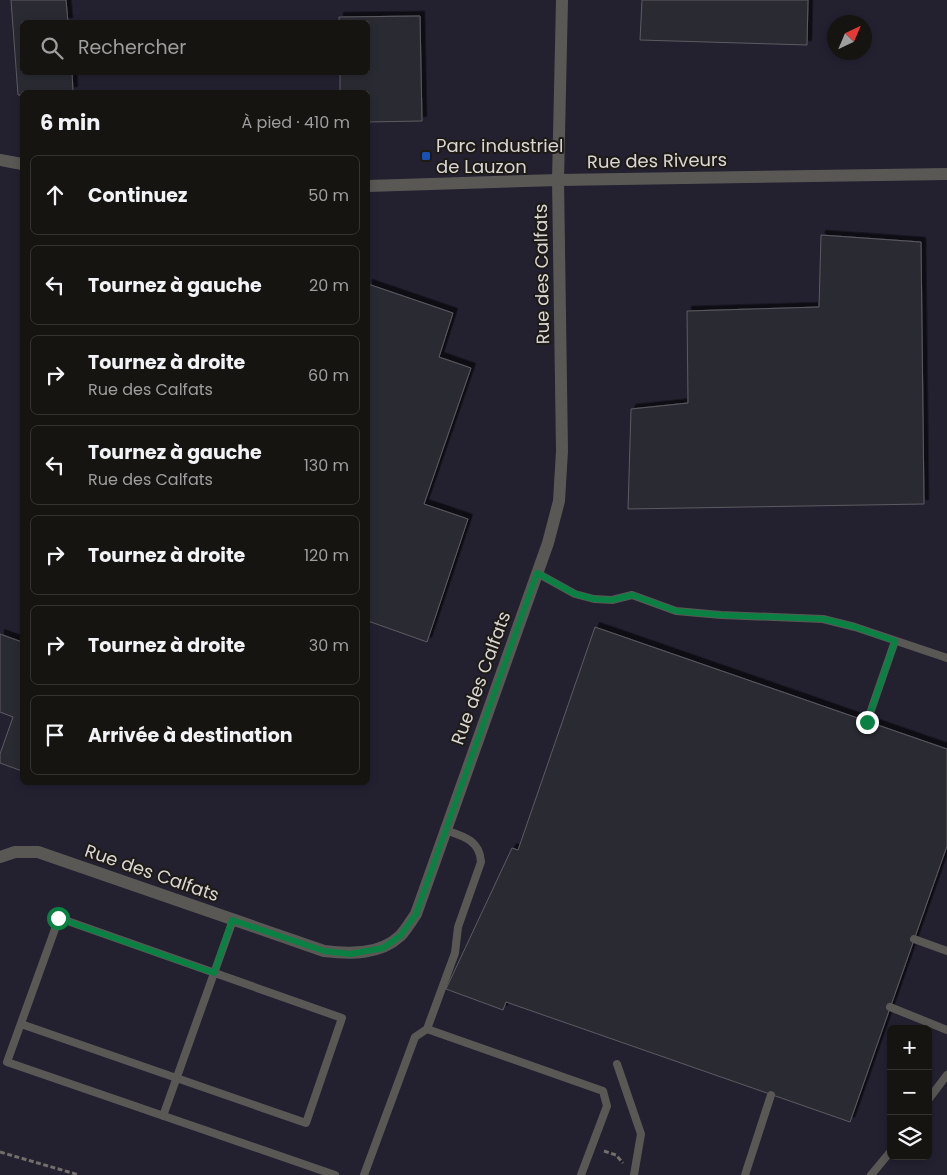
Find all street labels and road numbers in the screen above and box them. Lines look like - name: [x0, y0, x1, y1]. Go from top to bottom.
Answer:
- street label: Rue des Riveurs: [587, 147, 727, 174]
- street label: Rue des Calfats: [528, 204, 555, 344]
- street label: Rue des Calfats: [445, 608, 516, 748]
- street label: Rue des Calfats: [82, 838, 223, 907]

